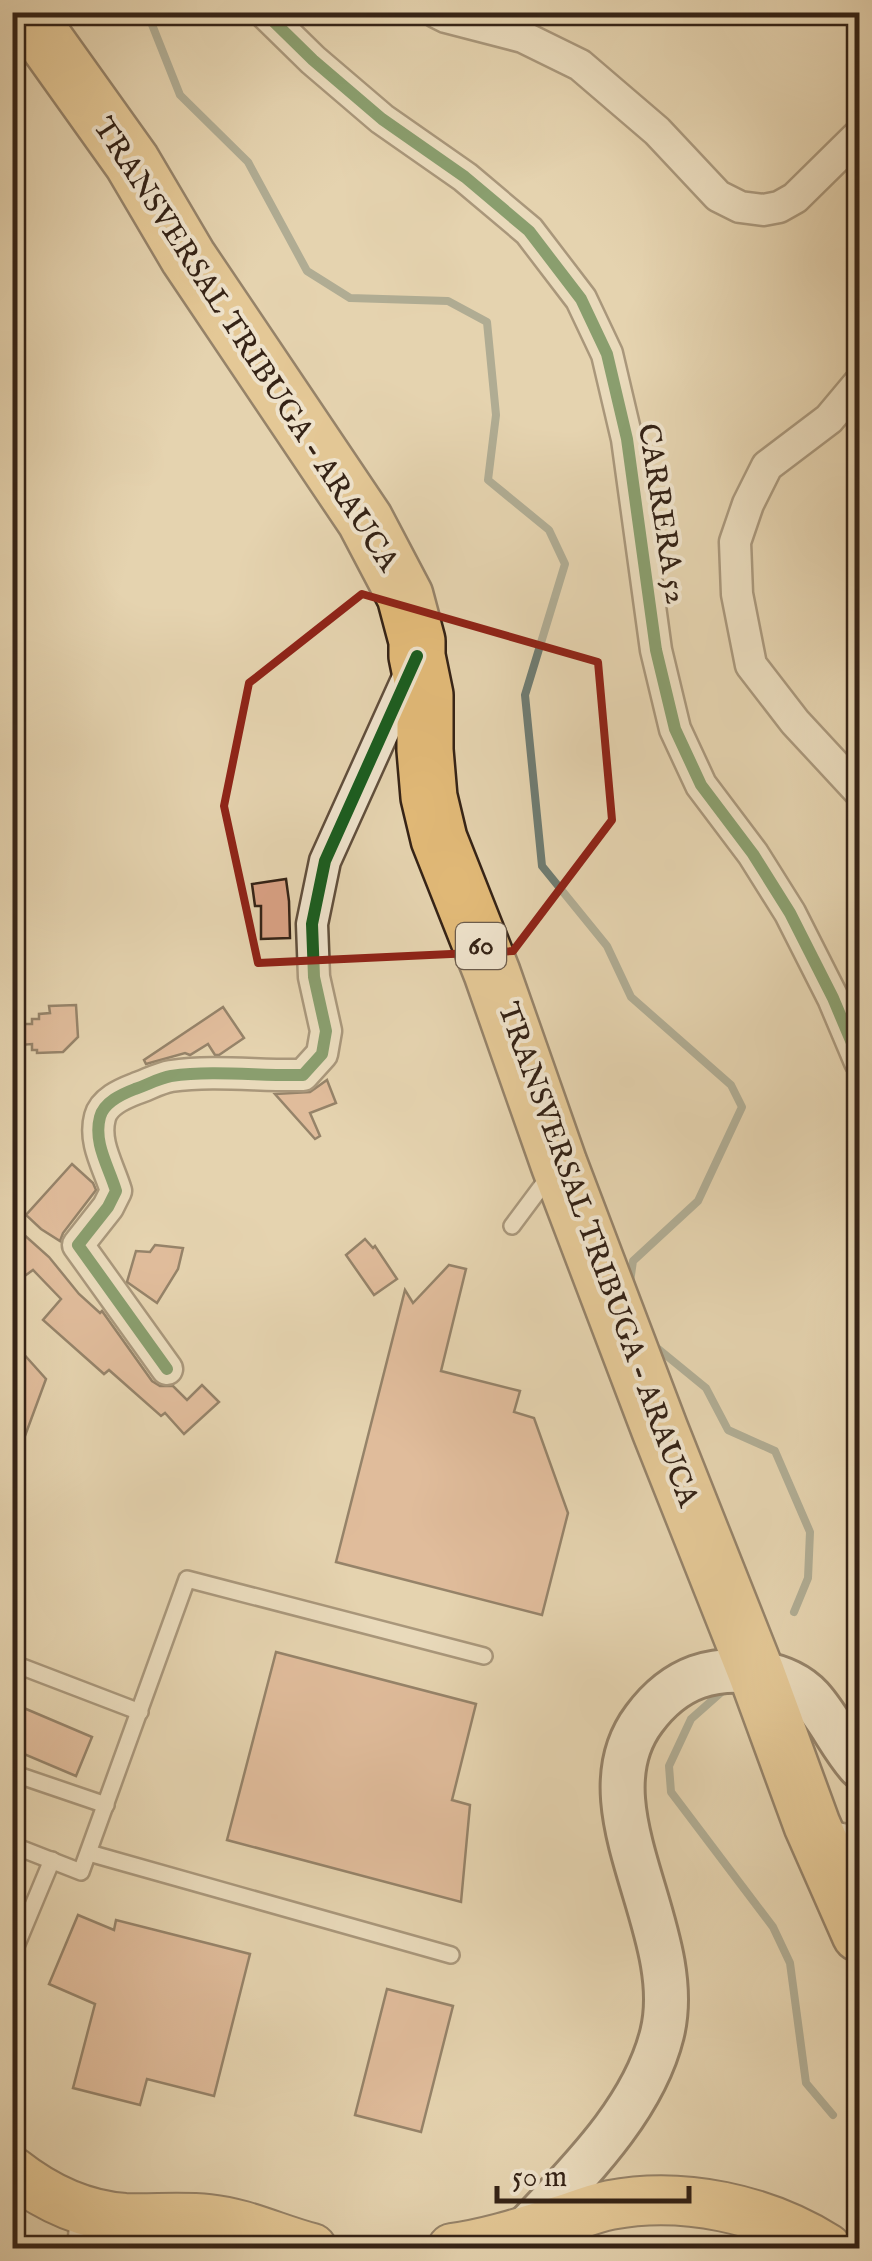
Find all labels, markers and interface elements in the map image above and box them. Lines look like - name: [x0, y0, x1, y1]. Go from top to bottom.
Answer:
- street label: TRANSVERSAL TRIBUGA - ARAUCA: [84, 111, 407, 580]
- street label: CARRERA 52: [628, 421, 694, 607]
- road number: 60: [456, 923, 506, 969]
- street label: TRANSVERSAL TRIBUGA - ARAUCA: [488, 998, 706, 1513]
- scale bar: [497, 2141, 690, 2203]
- text: 50 m: [512, 2159, 567, 2197]

